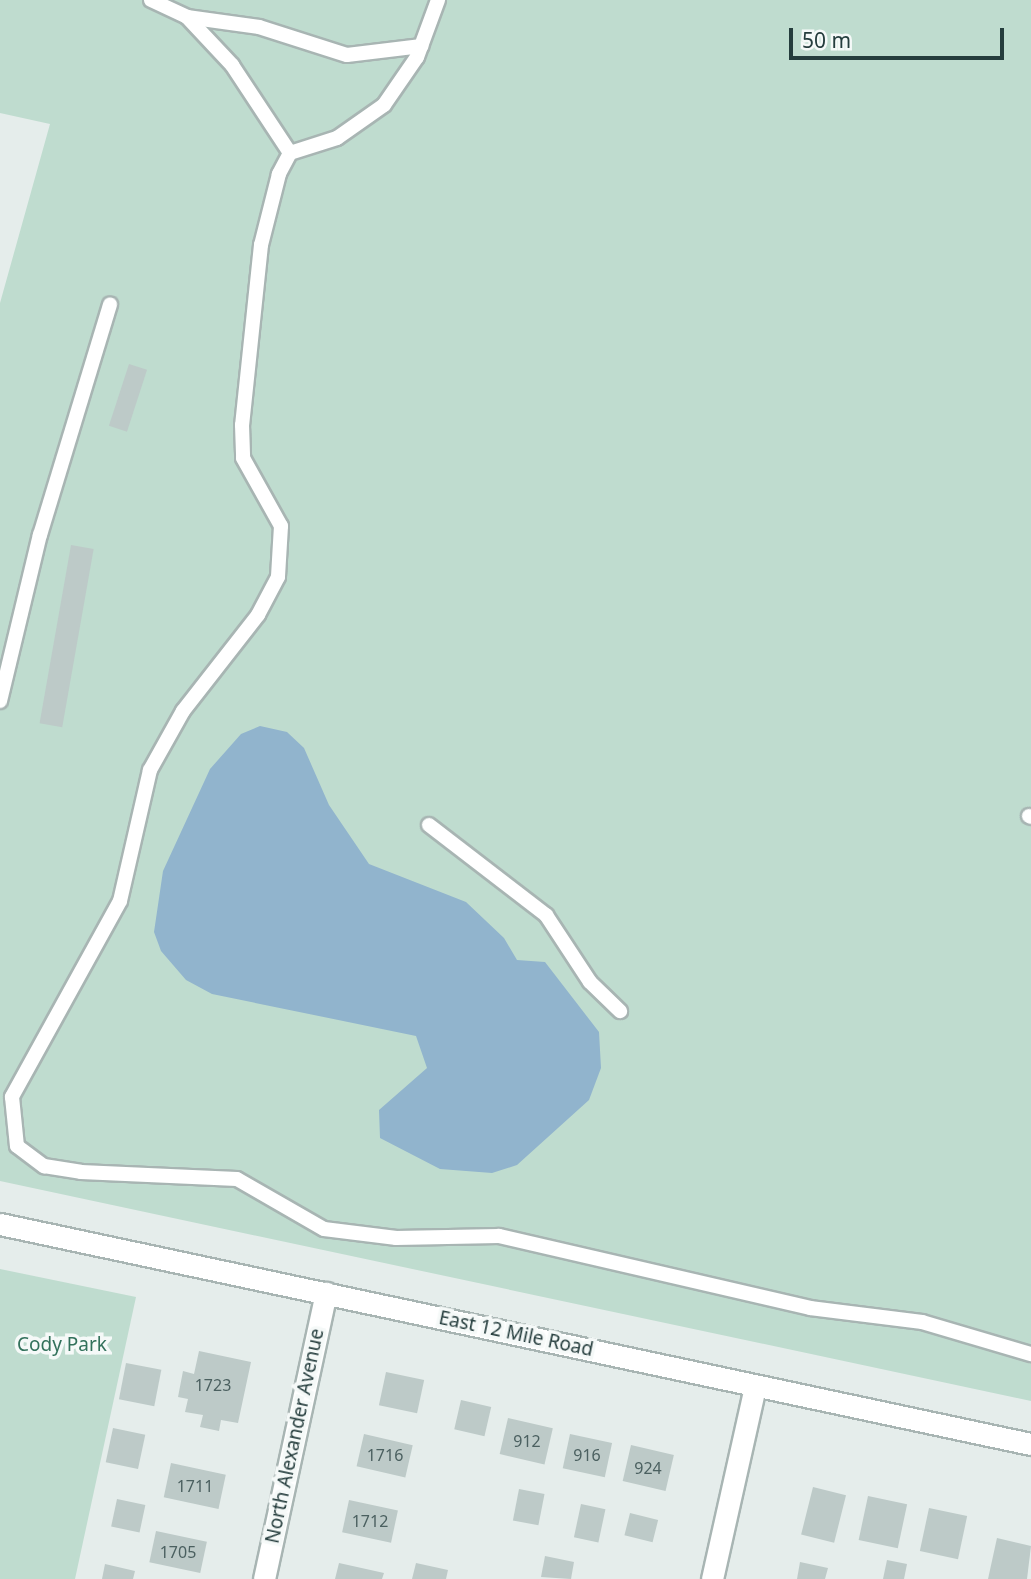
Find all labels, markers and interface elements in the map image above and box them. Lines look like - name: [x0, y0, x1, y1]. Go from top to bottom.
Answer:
- scale bar: [793, 14, 1008, 58]
- text: 50 m: [802, 26, 851, 54]
- street label: East 12 Mile Road: [437, 1307, 595, 1361]
- street label: North Alexander Avenue: [261, 1326, 329, 1546]
- park label: Cody Park: [17, 1334, 107, 1356]
- house number: 1723: [195, 1375, 231, 1395]
- house number: 912: [513, 1431, 541, 1451]
- house number: 1716: [367, 1445, 403, 1465]
- house number: 916: [573, 1445, 601, 1465]
- house number: 924: [634, 1458, 662, 1478]
- house number: 1711: [177, 1476, 213, 1496]
- house number: 1712: [352, 1511, 388, 1531]
- house number: 1705: [160, 1542, 196, 1562]

